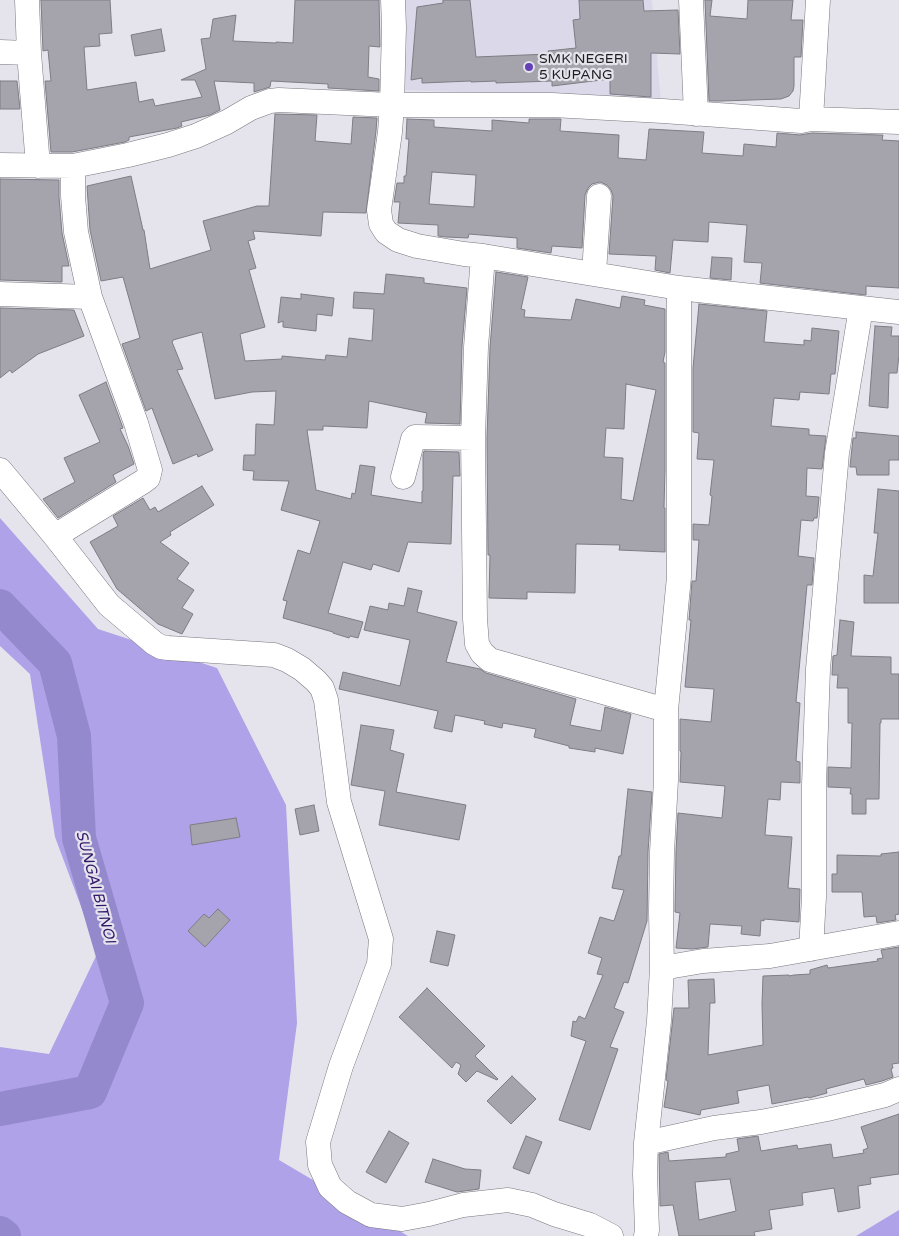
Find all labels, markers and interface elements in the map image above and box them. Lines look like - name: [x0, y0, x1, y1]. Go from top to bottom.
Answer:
- place label: SMK NEGERI 5 KUPANG: [539, 51, 628, 84]
- marker: SMK NEGERI 5 KUPANG: [523, 61, 535, 73]
- water label: SUNGAI BITNOI: [71, 829, 119, 945]

